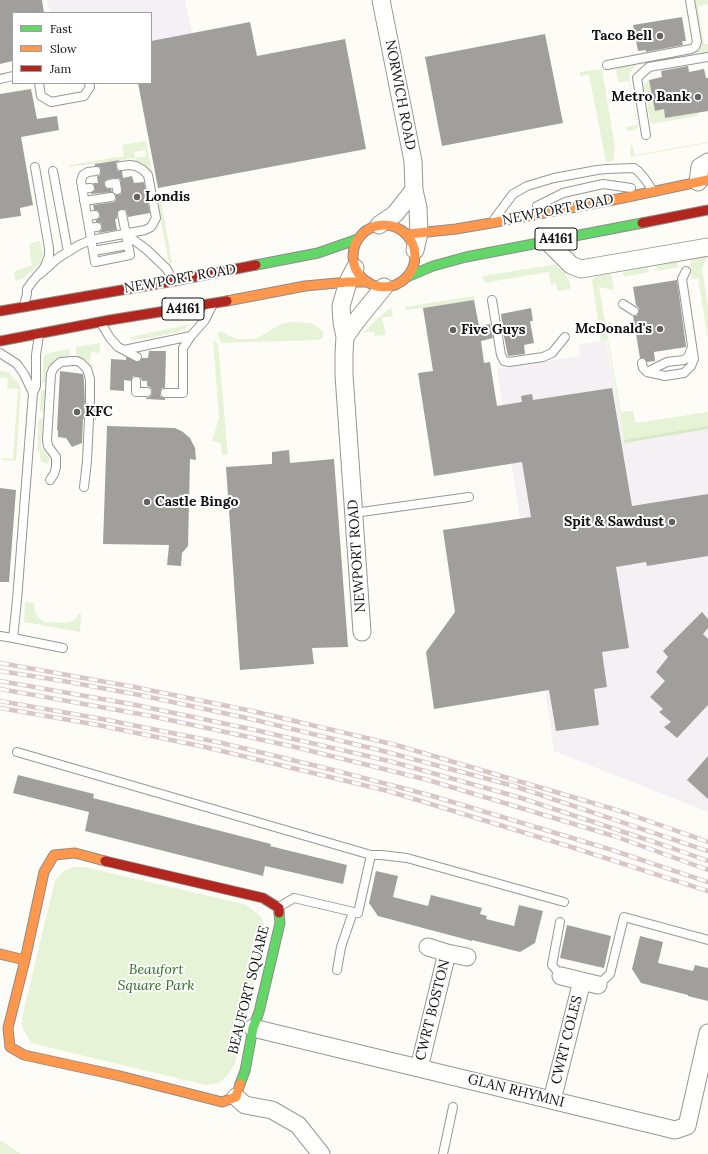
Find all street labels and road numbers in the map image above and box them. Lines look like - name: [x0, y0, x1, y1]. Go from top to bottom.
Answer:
- street label: NORWICH ROAD: [381, 38, 419, 152]
- street label: NEWPORT ROAD: [501, 191, 615, 229]
- road number: A4161: [535, 228, 577, 250]
- street label: NEWPORT ROAD: [123, 261, 237, 297]
- road number: A4161: [162, 298, 204, 320]
- street label: NEWPORT ROAD: [345, 499, 369, 613]
- street label: BEAUFORT SQUARE: [225, 924, 273, 1056]
- street label: CWRT BOSTON: [412, 958, 454, 1062]
- street label: CWRT COLES: [548, 994, 586, 1086]
- street label: GLAN RHYMNI: [466, 1071, 566, 1111]

